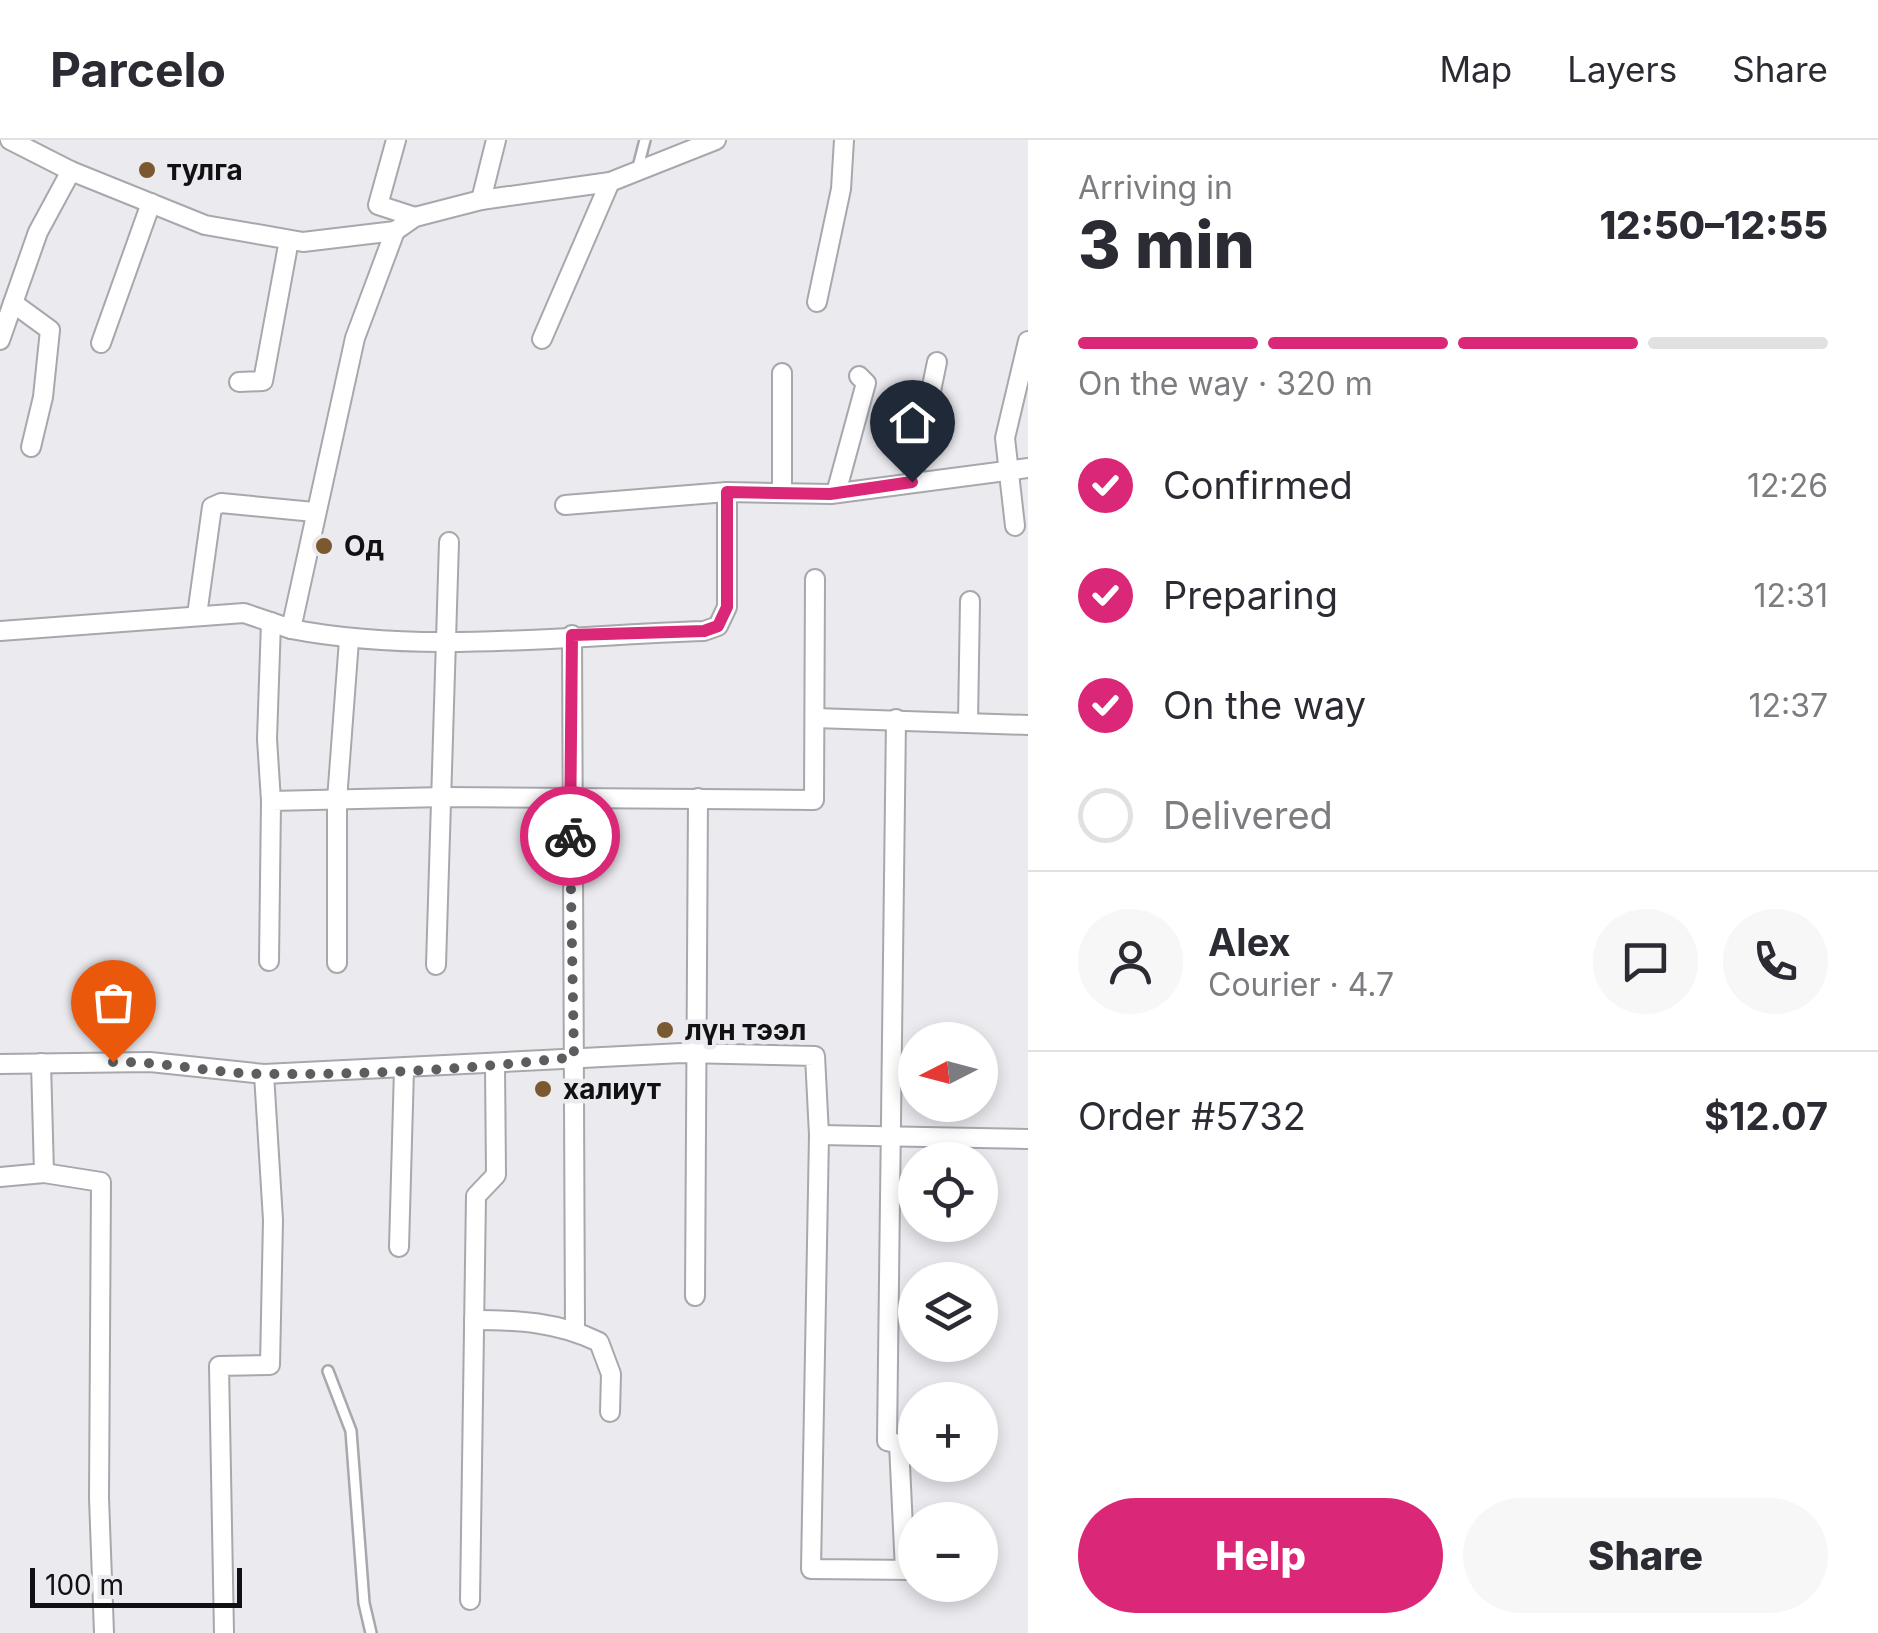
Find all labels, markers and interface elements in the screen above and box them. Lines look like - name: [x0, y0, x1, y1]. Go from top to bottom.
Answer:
- text: Parcelo: [50, 40, 226, 99]
- text: Map: [1440, 48, 1512, 90]
- text: Layers: [1567, 48, 1677, 90]
- text: Share: [1732, 48, 1828, 90]
- place label: тулга: [167, 153, 243, 187]
- marker: тулга: [136, 159, 158, 181]
- text: Arriving in: [1078, 168, 1233, 207]
- text: 12:50–12:55: [1600, 202, 1828, 248]
- text: 3 min: [1078, 205, 1255, 284]
- text: On the way · 320 m: [1078, 364, 1373, 403]
- pin: [870, 380, 955, 483]
- icon: home: [885, 395, 940, 450]
- icon: check: [1078, 458, 1133, 513]
- text: Confirmed: [1163, 462, 1353, 508]
- text: 12:26: [1747, 466, 1828, 505]
- place label: Од: [344, 529, 384, 563]
- marker: Од: [313, 535, 335, 557]
- icon: check: [1078, 568, 1133, 623]
- text: Preparing: [1163, 572, 1338, 618]
- text: 12:31: [1753, 576, 1828, 615]
- icon: check: [1078, 678, 1133, 733]
- text: On the way: [1163, 682, 1366, 728]
- text: 12:37: [1748, 686, 1828, 725]
- courier: [520, 786, 620, 886]
- text: Delivered: [1163, 792, 1333, 838]
- icon: bike: [543, 809, 598, 864]
- button: person: [1078, 909, 1183, 1014]
- button: chat: [1593, 909, 1698, 1014]
- button: phone: [1723, 909, 1828, 1014]
- text: Alex: [1208, 919, 1291, 965]
- pin: [71, 960, 156, 1063]
- text: Courier · 4.7: [1208, 965, 1394, 1004]
- icon: bag: [86, 975, 141, 1030]
- place label: лүн тээл: [685, 1013, 806, 1047]
- marker: лүн тээл: [654, 1019, 676, 1041]
- north arrow: [898, 1022, 998, 1122]
- map controls: [898, 1022, 998, 1602]
- place label: халиут: [563, 1072, 661, 1106]
- marker: халиут: [532, 1078, 554, 1100]
- text: Order #5732: [1078, 1093, 1306, 1139]
- text: $12.07: [1704, 1093, 1828, 1139]
- button: locate: [898, 1142, 998, 1242]
- button: layers: [898, 1262, 998, 1362]
- button: +: [898, 1382, 998, 1482]
- button: Help: [1078, 1498, 1443, 1613]
- button: Share: [1463, 1498, 1828, 1613]
- button: −: [898, 1502, 998, 1602]
- scale bar: [30, 1563, 242, 1608]
- text: 100 m: [45, 1568, 124, 1602]

